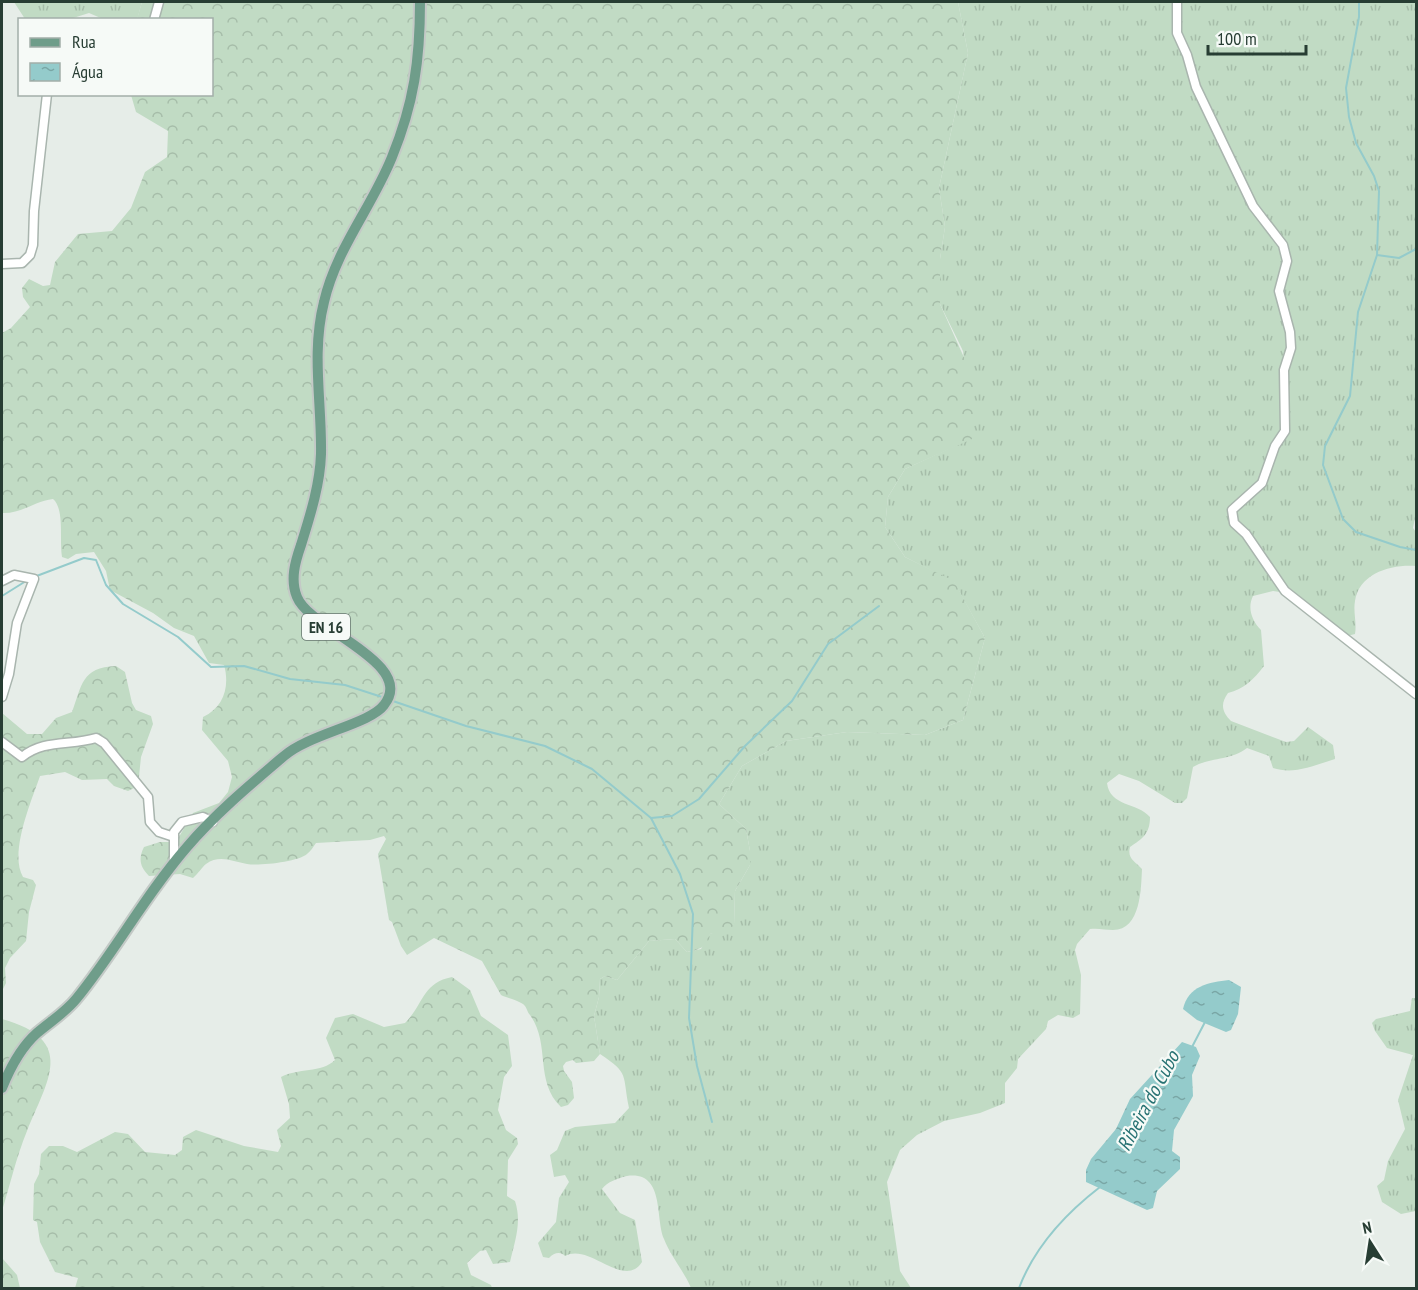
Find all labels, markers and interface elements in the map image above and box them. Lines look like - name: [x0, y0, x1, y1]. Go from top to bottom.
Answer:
- legend: [18, 18, 213, 96]
- scale bar: [1208, 18, 1306, 56]
- text: 100 m: [1217, 27, 1257, 50]
- text: Rua: [72, 30, 96, 53]
- text: Água: [72, 60, 103, 83]
- road number: EN 16: [302, 614, 350, 640]
- water label: Ribeira do Cubo: [1111, 1045, 1186, 1155]
- north arrow: [1340, 1212, 1400, 1272]
- text: N: [1361, 1217, 1373, 1238]

